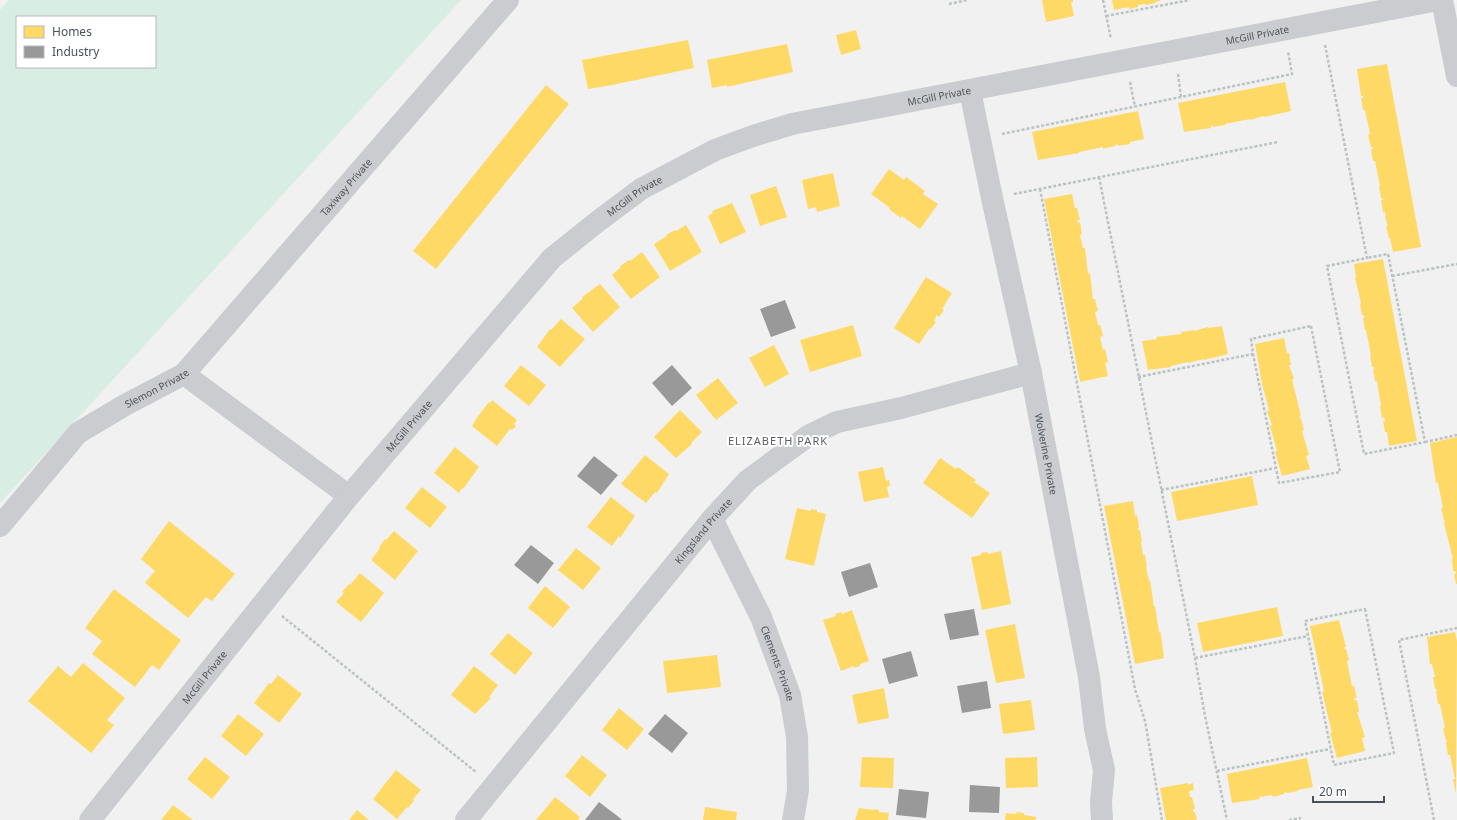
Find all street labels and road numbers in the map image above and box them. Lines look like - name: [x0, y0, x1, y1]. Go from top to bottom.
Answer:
- street label: McGill Private: [1224, 22, 1291, 48]
- street label: McGill Private: [906, 83, 972, 109]
- street label: Taxiway Private: [317, 155, 375, 219]
- street label: McGill Private: [604, 172, 665, 219]
- street label: Slemon Private: [122, 366, 193, 411]
- street label: McGill Private: [383, 397, 435, 455]
- street label: Wolverine Private: [1032, 412, 1061, 496]
- street label: Kingsland Private: [671, 495, 735, 567]
- street label: Clements Private: [758, 624, 798, 702]
- street label: McGill Private: [179, 647, 230, 707]

